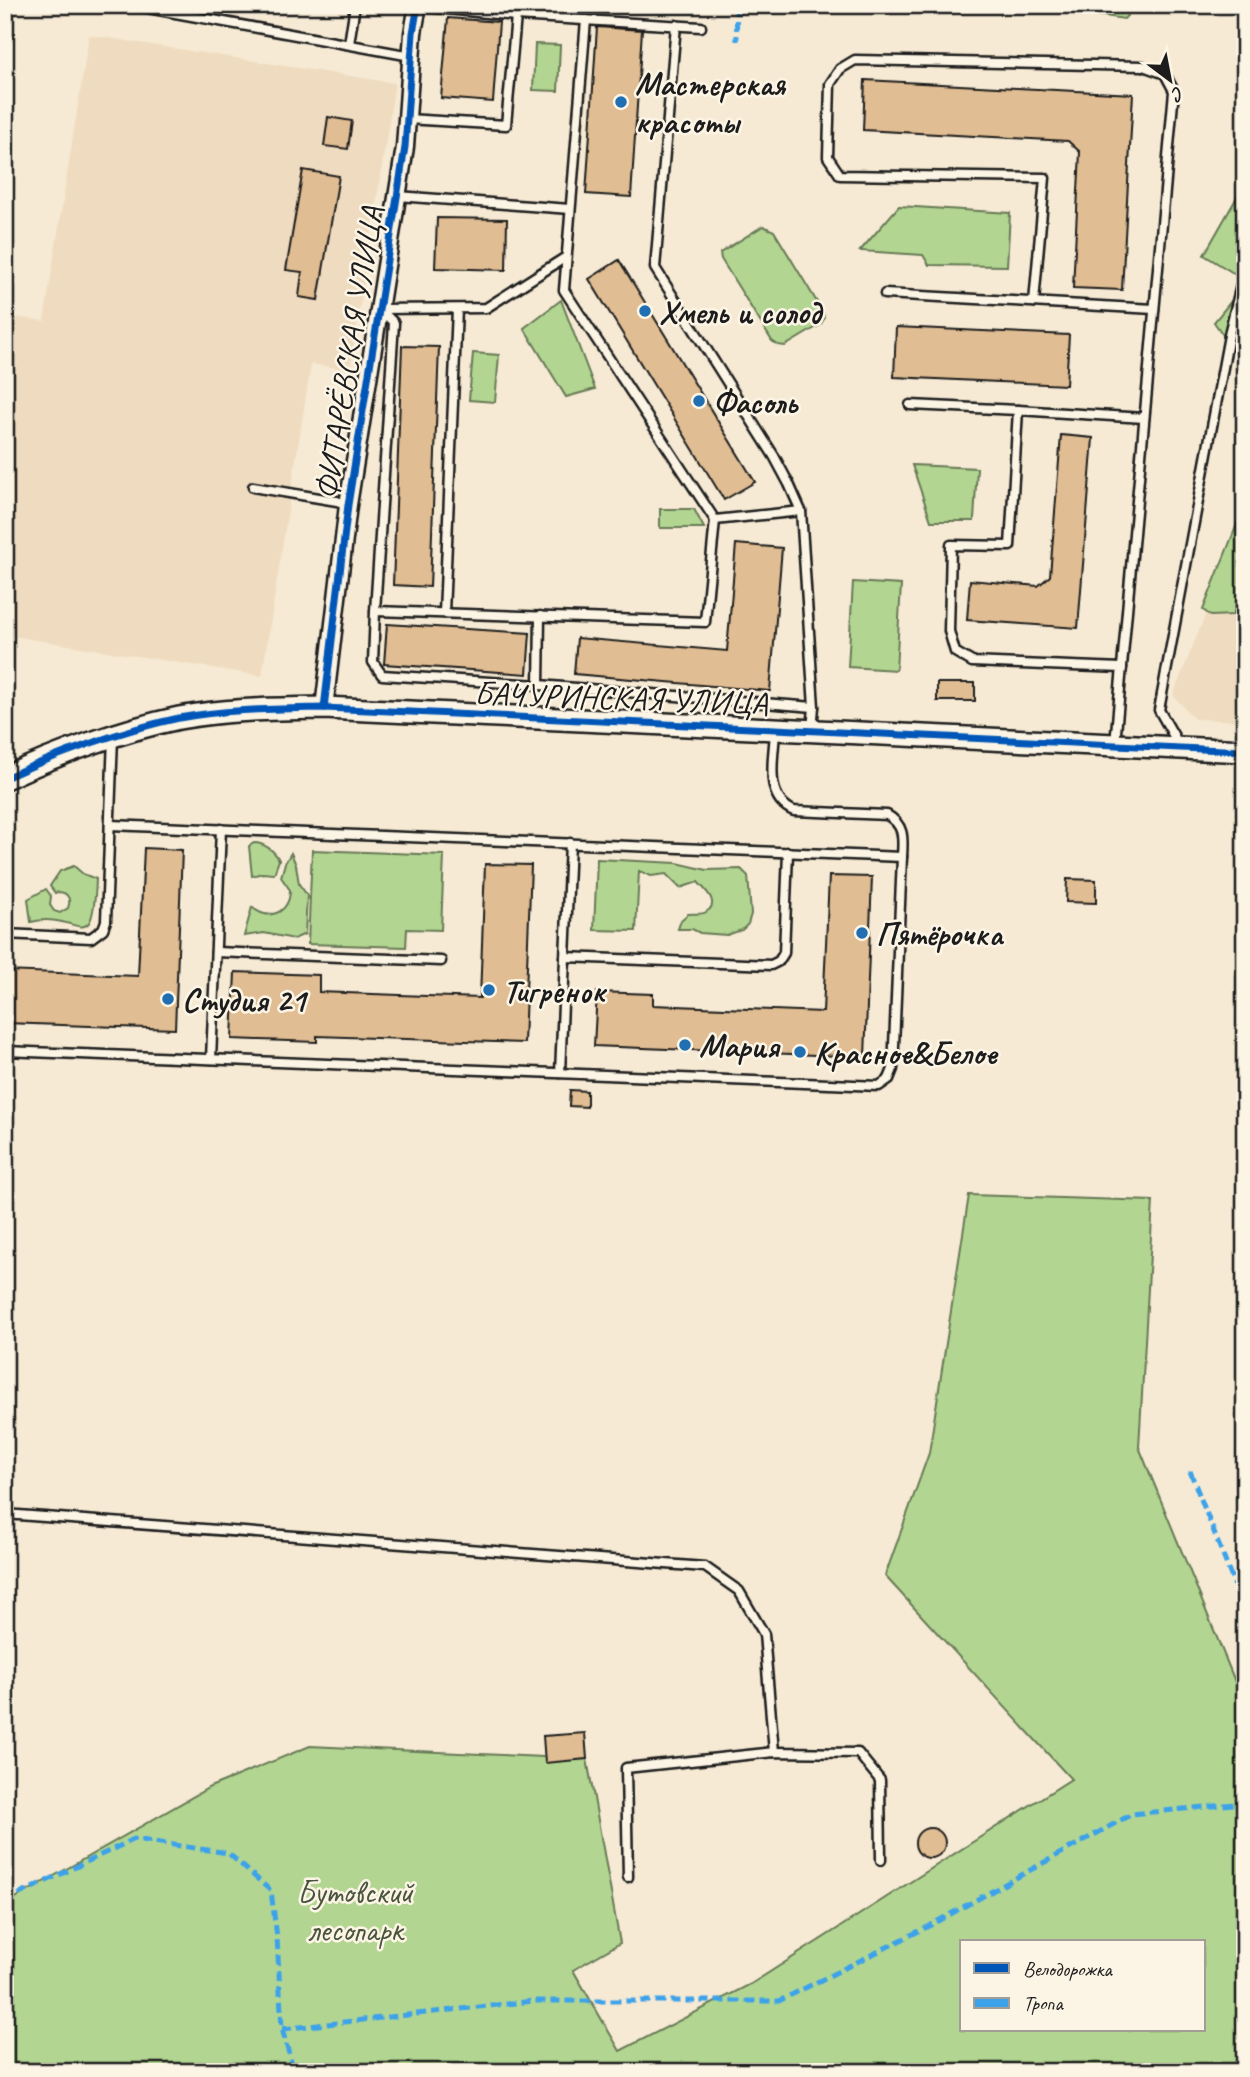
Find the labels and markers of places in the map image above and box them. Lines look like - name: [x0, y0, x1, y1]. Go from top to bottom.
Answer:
- place label: Мастерская красоты: [635, 63, 787, 143]
- marker: Мастерская красоты: [613, 94, 629, 110]
- place label: Хмель и солод: [659, 291, 824, 333]
- marker: Хмель и солод: [637, 303, 653, 319]
- place label: Фасоль: [713, 381, 799, 423]
- marker: Фасоль: [691, 393, 707, 409]
- place label: Пятёрочка: [876, 913, 1005, 955]
- marker: Пятёрочка: [854, 925, 870, 941]
- place label: Тигренок: [503, 970, 607, 1012]
- place label: Студия 21: [182, 979, 309, 1021]
- marker: Тигренок: [481, 982, 497, 998]
- marker: Студия 21: [160, 991, 176, 1007]
- place label: Мария: [699, 1025, 781, 1067]
- place label: Красное&Белое: [814, 1032, 999, 1074]
- marker: Мария: [677, 1037, 693, 1053]
- marker: Красное&Белое: [792, 1044, 808, 1060]

